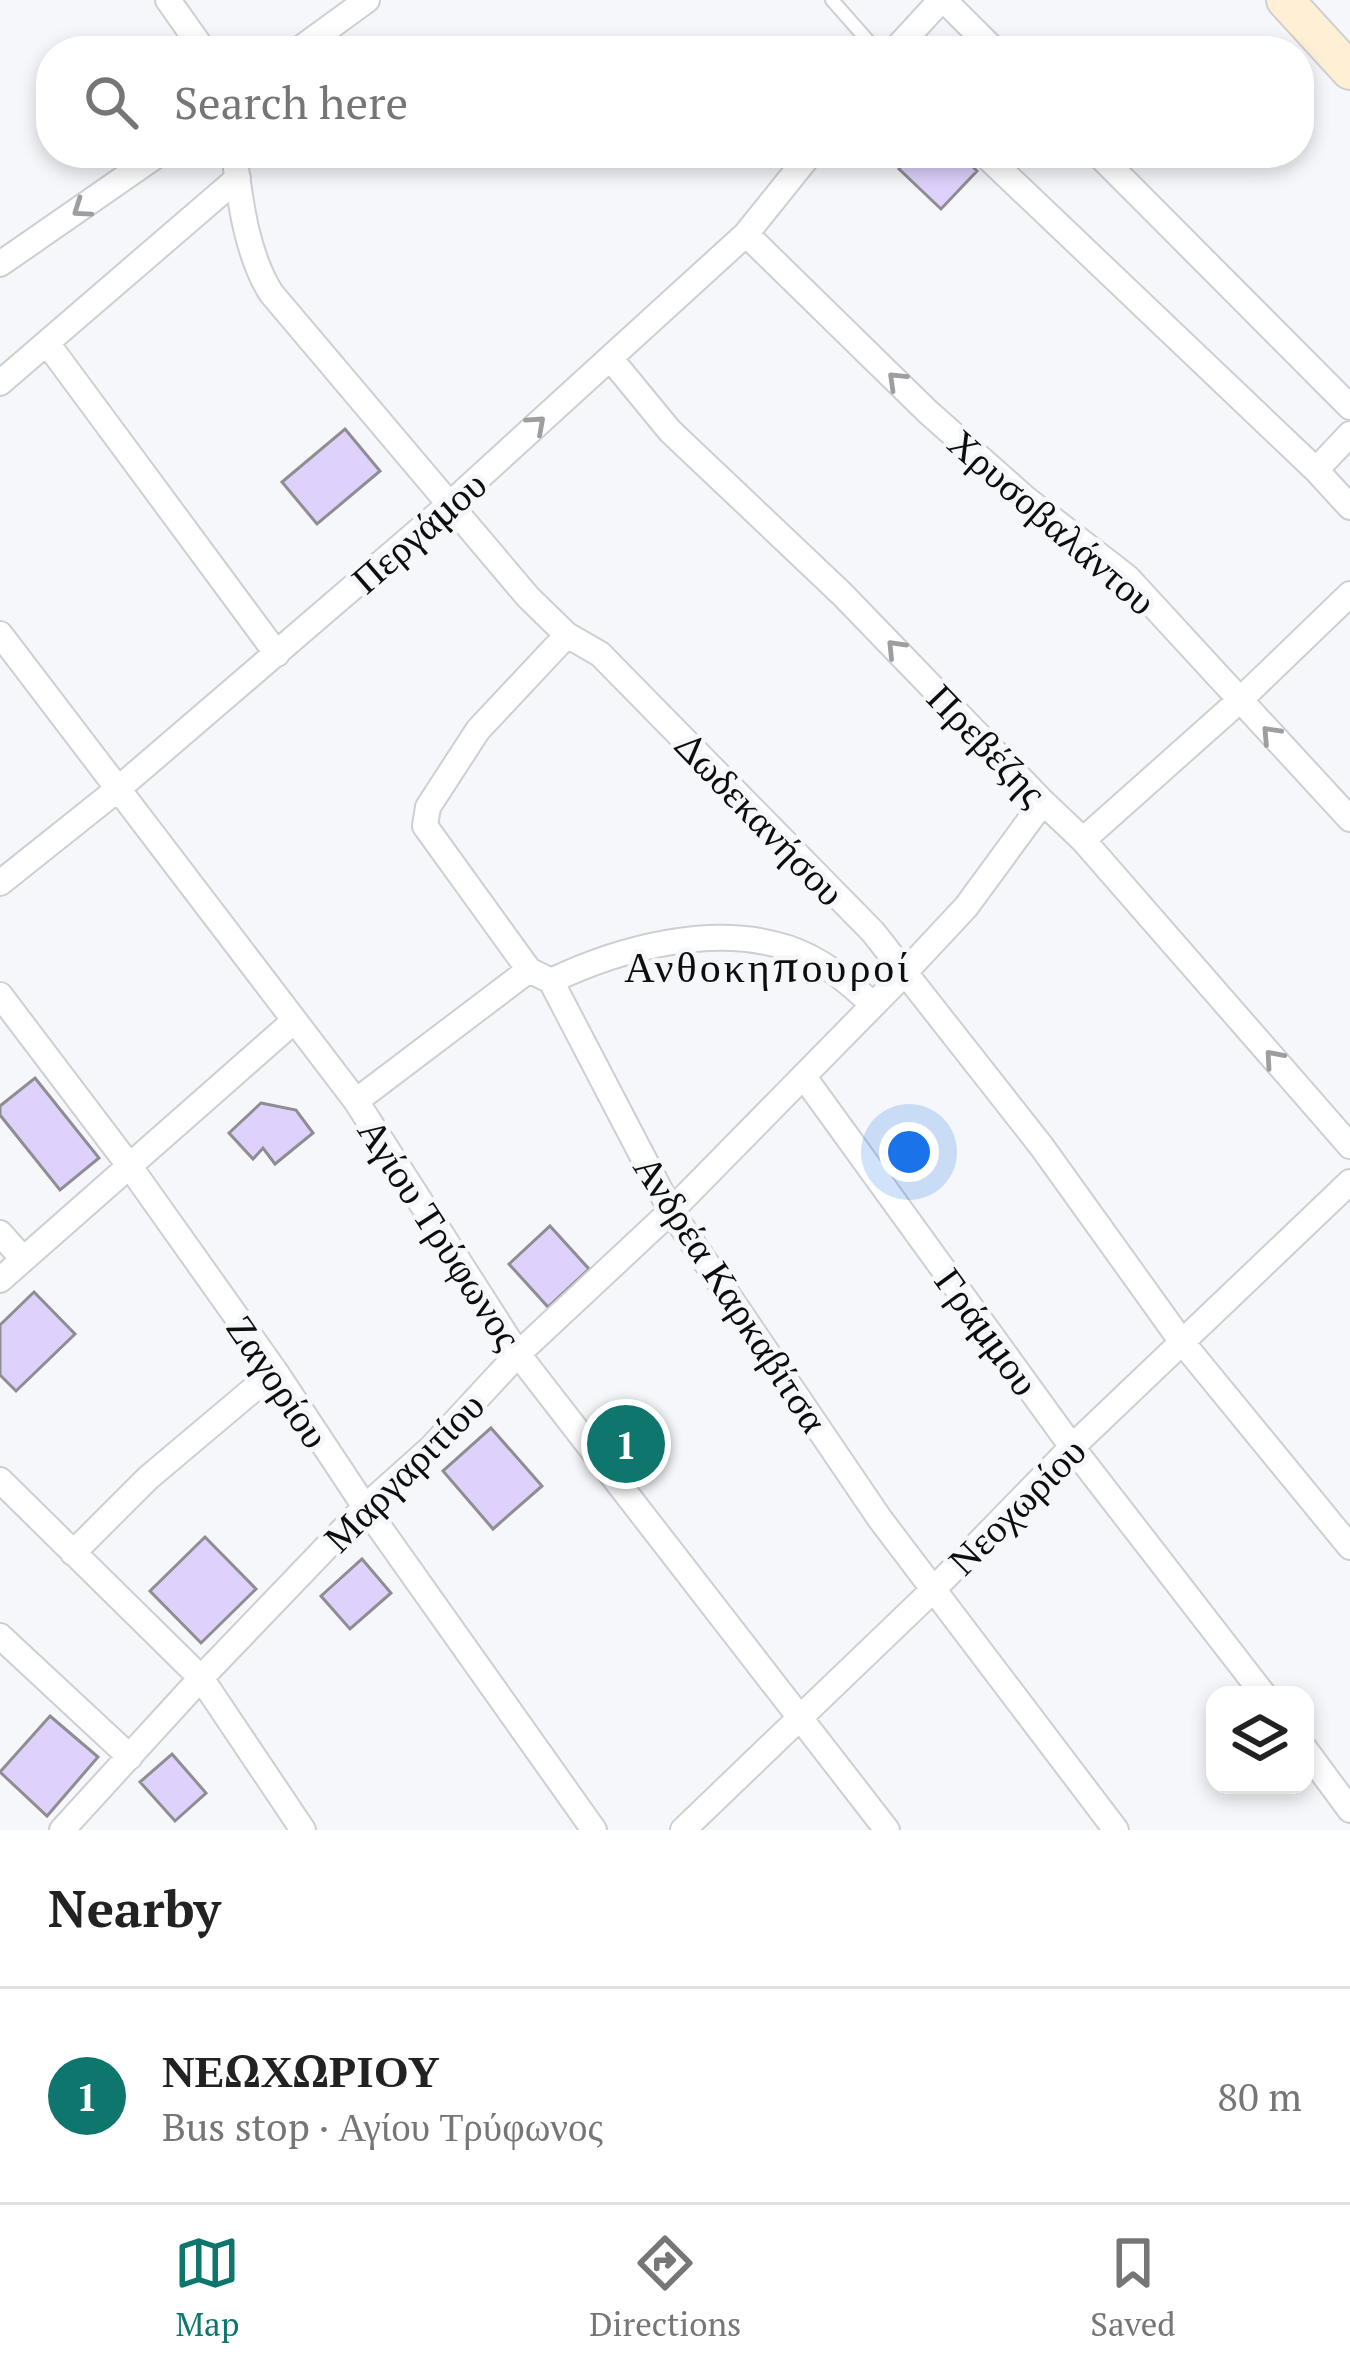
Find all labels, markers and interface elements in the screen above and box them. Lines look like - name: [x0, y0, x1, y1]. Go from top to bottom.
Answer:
- search box: [36, 36, 1314, 168]
- icon: search: [78, 69, 144, 135]
- text: Search here: [174, 72, 408, 132]
- one-way arrow: [72, 195, 94, 217]
- one-way arrow: [888, 373, 910, 395]
- street label: Χρυσοβαλάντου: [938, 416, 1168, 626]
- one-way arrow: [524, 417, 545, 438]
- street label: Περγάμου: [339, 458, 497, 604]
- one-way arrow: [887, 640, 909, 662]
- street label: Πρεβέζης: [917, 672, 1059, 817]
- street label: Δωδεκανήσου: [665, 720, 857, 916]
- one-way arrow: [1263, 726, 1285, 747]
- district label: Ανθοκηπουροί: [624, 938, 912, 994]
- one-way arrow: [1266, 1050, 1287, 1072]
- street label: Αγίου Τρύφωνος: [347, 1108, 535, 1359]
- your location: [879, 1122, 939, 1182]
- street label: Ανδρέα Καρκαβίτσα: [623, 1144, 841, 1442]
- street label: Γράμμου: [924, 1257, 1052, 1405]
- street label: Ζαγορίου: [216, 1304, 342, 1458]
- street label: Μαργαριτίου: [311, 1379, 495, 1563]
- pin: 1: [587, 1399, 665, 1489]
- street label: Νεοχωρίου: [936, 1425, 1096, 1585]
- map controls: [1206, 1686, 1314, 1794]
- button: layers: [1206, 1686, 1314, 1794]
- text: Nearby: [48, 1874, 221, 1942]
- text: ΝΕΩΧΩΡΙΟΥ: [162, 2040, 440, 2100]
- text: 1: [76, 2070, 98, 2122]
- text: 80 m: [1217, 2070, 1302, 2122]
- text: Bus stop · Αγίου Τρύφωνος: [162, 2100, 603, 2152]
- tab: Map: [174, 2230, 240, 2345]
- tab: Directions: [589, 2230, 741, 2345]
- tab: Saved: [1090, 2230, 1176, 2345]

